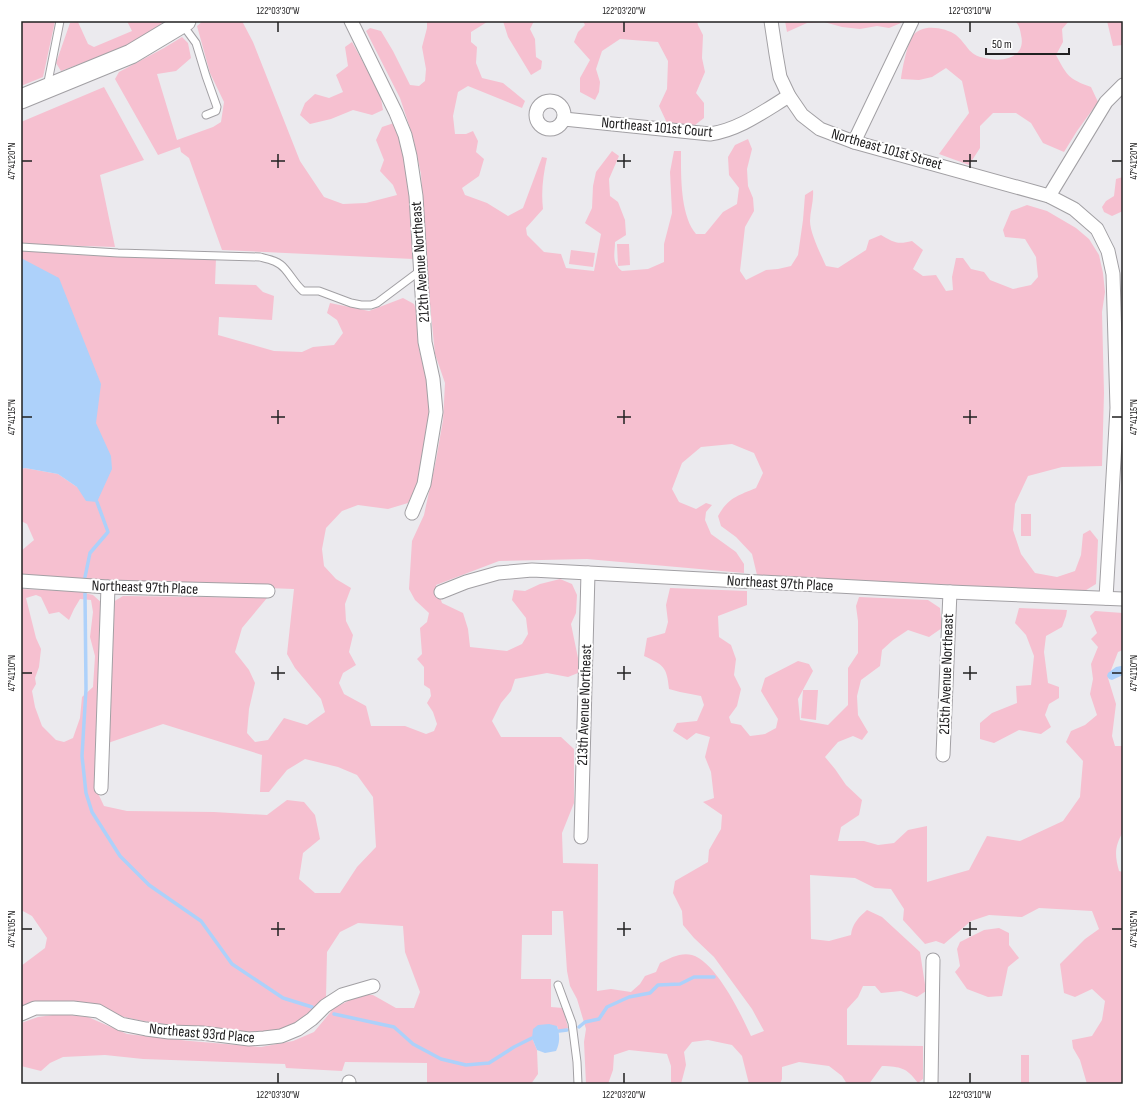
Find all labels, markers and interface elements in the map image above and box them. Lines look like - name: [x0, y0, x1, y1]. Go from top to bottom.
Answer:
- text: 122°03'30"W: [256, 5, 300, 17]
- text: 122°03'20"W: [603, 5, 646, 17]
- text: 122°03'10"W: [949, 5, 992, 17]
- scale bar: [986, 30, 1069, 56]
- text: 50 m: [992, 37, 1012, 52]
- street label: Northeast 101st Court: [600, 113, 714, 142]
- street label: Northeast 101st Street: [829, 125, 945, 175]
- text: 47°41'20"N: [6, 143, 18, 179]
- text: 47°41'20"N: [1128, 143, 1140, 179]
- street label: 212th Avenue Northeast: [407, 200, 434, 323]
- text: 47°41'15"N: [6, 399, 18, 435]
- text: 47°41'15"N: [1128, 399, 1140, 435]
- street label: Northeast 97th Place: [726, 571, 834, 596]
- street label: Northeast 97th Place: [91, 576, 199, 599]
- street label: 215th Avenue Northeast: [935, 613, 958, 735]
- street label: 213th Avenue Northeast: [573, 644, 596, 766]
- text: 47°41'10"N: [6, 655, 18, 691]
- text: 47°41'10"N: [1128, 655, 1140, 691]
- text: 47°41'05"N: [6, 911, 18, 947]
- text: 47°41'05"N: [1128, 911, 1140, 947]
- street label: Northeast 93rd Place: [148, 1019, 256, 1048]
- text: 122°03'30"W: [256, 1089, 300, 1101]
- text: 122°03'20"W: [603, 1089, 646, 1101]
- text: 122°03'10"W: [949, 1089, 992, 1101]

